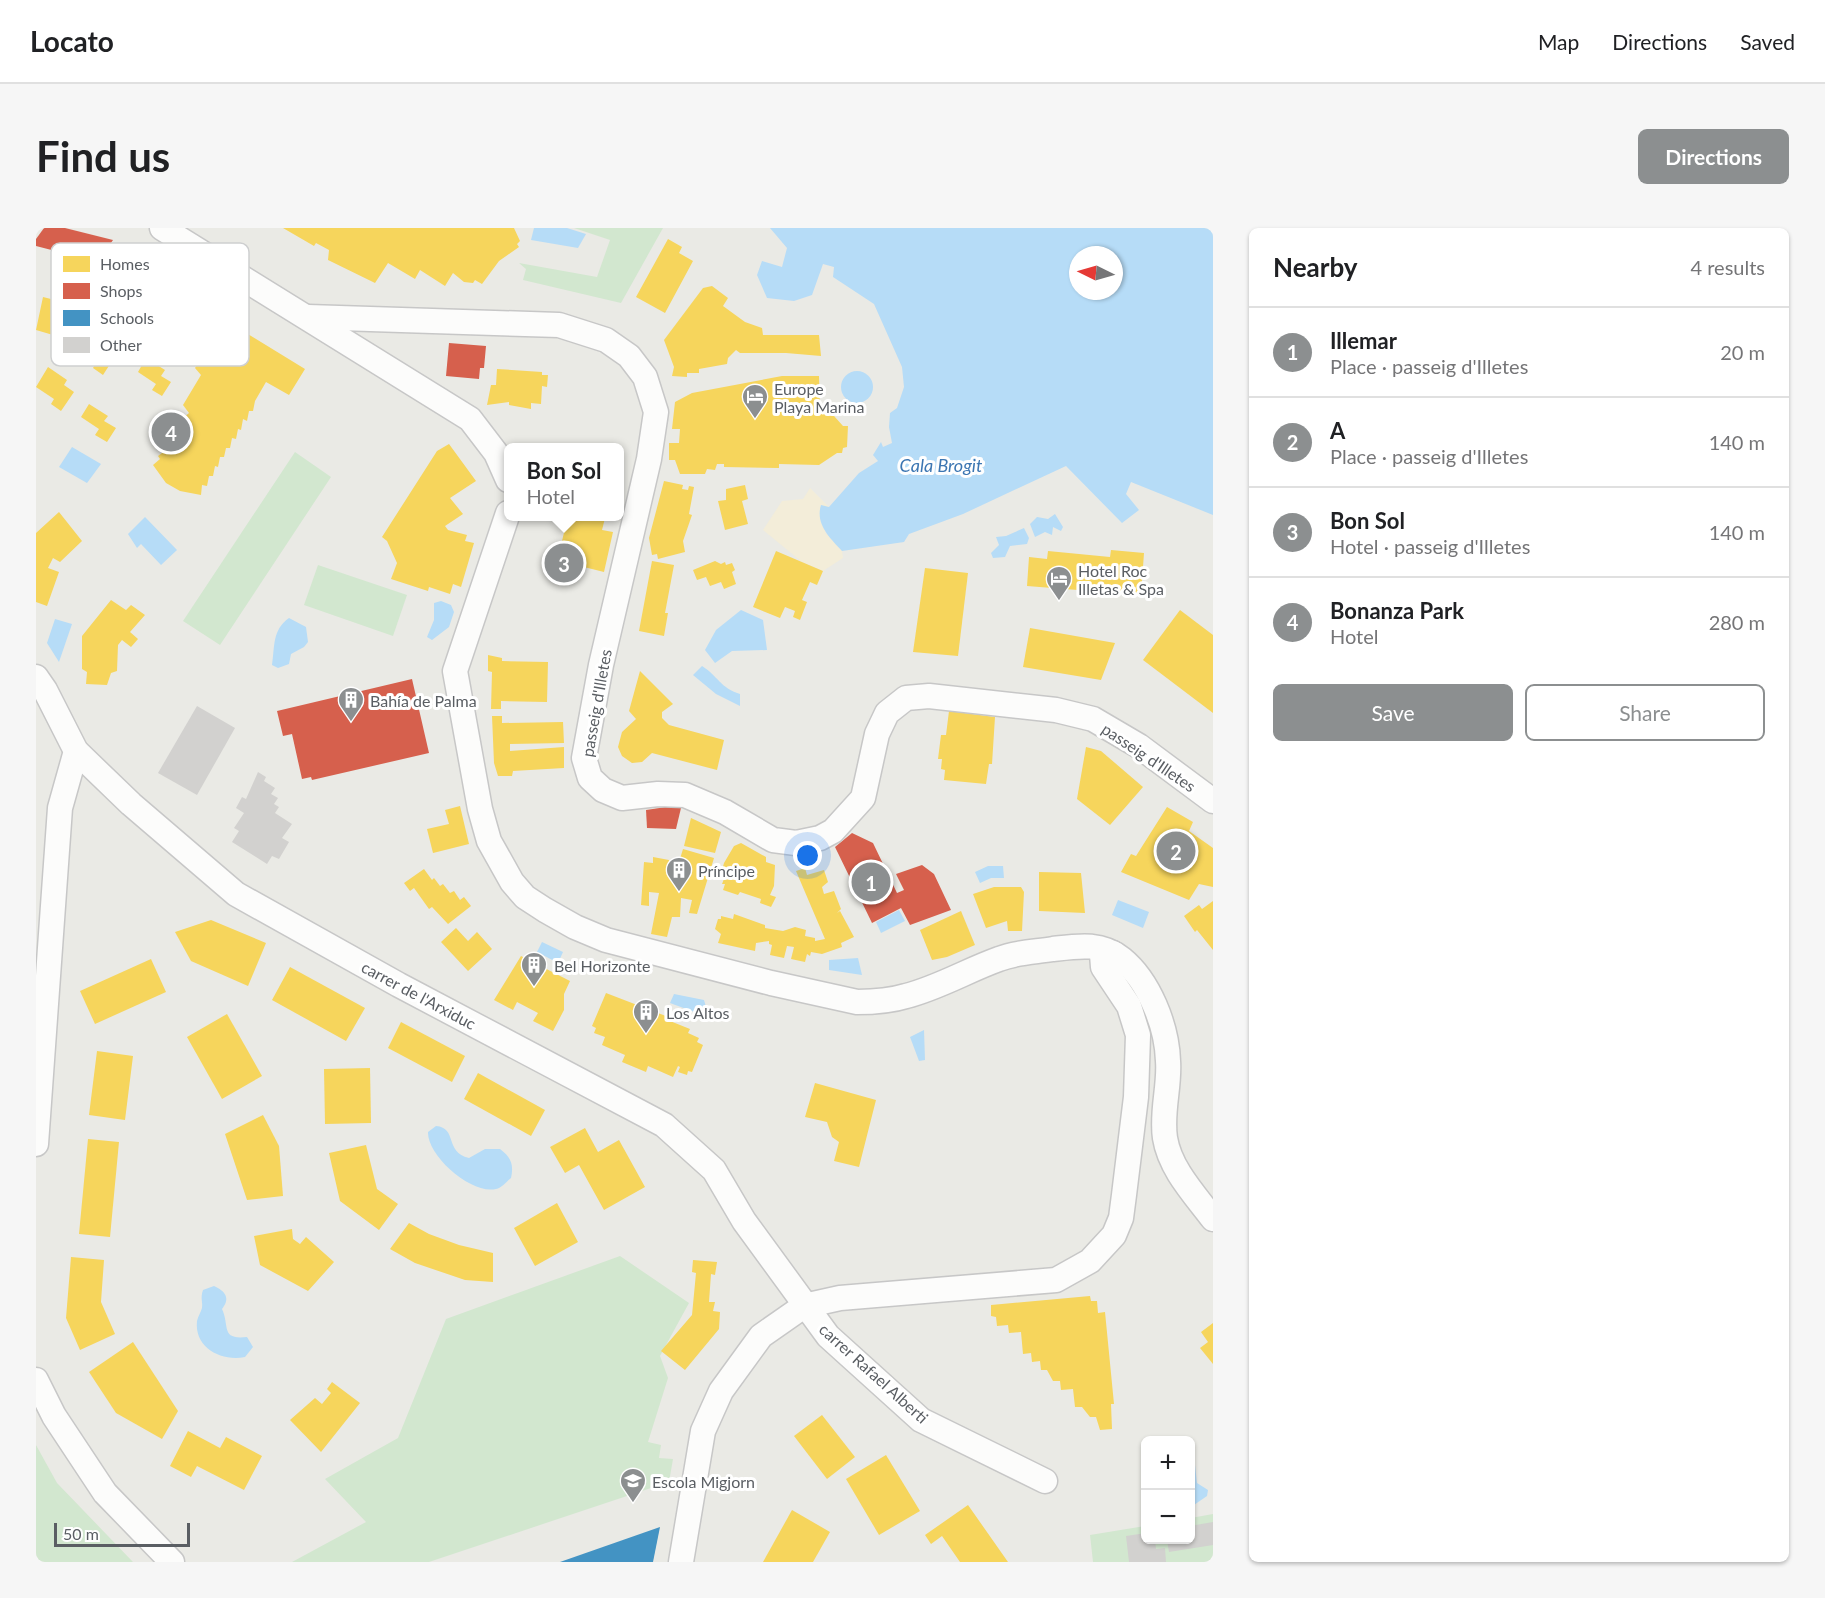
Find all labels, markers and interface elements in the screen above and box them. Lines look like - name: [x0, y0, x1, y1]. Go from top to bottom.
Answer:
- text: Locato: [30, 24, 114, 58]
- text: Map: [1538, 29, 1579, 54]
- text: Directions: [1612, 29, 1707, 54]
- text: Saved: [1740, 29, 1795, 54]
- button: Directions: [1638, 129, 1789, 184]
- text: Find us: [36, 131, 170, 181]
- legend: [51, 243, 249, 366]
- north arrow: [1069, 246, 1123, 300]
- text: Nearby: [1273, 251, 1358, 283]
- text: Homes: [100, 254, 150, 273]
- text: 4 results: [1690, 255, 1765, 279]
- text: Shops: [100, 281, 143, 300]
- text: Schools: [100, 308, 154, 327]
- text: Illemar: [1330, 327, 1397, 354]
- text: Other: [100, 335, 142, 354]
- text: 1: [1287, 340, 1298, 364]
- text: 20 m: [1720, 340, 1765, 364]
- text: Place · passeig d'Illetes: [1330, 354, 1528, 378]
- place label: Europe Playa Marina: [774, 379, 864, 416]
- hotel icon: Europe Playa Marina: [740, 382, 770, 420]
- pin: 4: [152, 410, 190, 454]
- text: A: [1330, 417, 1345, 444]
- text: 2: [1287, 430, 1298, 454]
- text: 140 m: [1709, 430, 1765, 454]
- popup: [504, 443, 624, 521]
- text: Place · passeig d'Illetes: [1330, 444, 1528, 468]
- water label: Cala Brogit: [900, 454, 983, 476]
- text: Bon Sol: [527, 457, 601, 484]
- text: Hotel: [527, 484, 575, 508]
- text: Bon Sol: [1330, 507, 1405, 534]
- text: 3: [1287, 520, 1298, 544]
- text: 140 m: [1709, 520, 1765, 544]
- text: Hotel · passeig d'Illetes: [1330, 534, 1530, 558]
- pin: 3: [544, 540, 584, 586]
- place label: Hotel Roc Illetas & Spa: [1078, 561, 1164, 598]
- hotel icon: Hotel Roc Illetas & Spa: [1044, 564, 1074, 602]
- text: Bonanza Park: [1330, 597, 1464, 624]
- text: 4: [1287, 610, 1298, 634]
- text: 280 m: [1709, 610, 1765, 634]
- text: Hotel: [1330, 624, 1379, 648]
- street label: passeig d'Illetes: [577, 648, 615, 758]
- button: Save: [1273, 684, 1513, 741]
- button: Share: [1525, 684, 1765, 741]
- building icon: Bahía de Palma: [336, 685, 366, 723]
- place label: Bahía de Palma: [370, 691, 477, 710]
- street label: passeig d'Illetes: [1098, 719, 1200, 795]
- pin: 2: [1156, 828, 1196, 874]
- your location: [793, 841, 822, 870]
- building icon: Príncipe: [664, 855, 694, 893]
- pin: 1: [852, 860, 890, 904]
- place label: Príncipe: [698, 861, 755, 880]
- building icon: Bel Horizonte: [519, 950, 549, 988]
- place label: Bel Horizonte: [554, 956, 650, 975]
- street label: carrer de l'Arxiduc: [359, 957, 480, 1033]
- building icon: Los Altos: [631, 997, 661, 1035]
- place label: Los Altos: [666, 1003, 730, 1022]
- street label: carrer Rafael Alberti: [816, 1319, 932, 1427]
- map controls: [1141, 1436, 1195, 1544]
- button: +: [1141, 1436, 1195, 1490]
- school or university icon: Escola Migjorn: [618, 1466, 648, 1504]
- place label: Escola Migjorn: [652, 1472, 755, 1491]
- button: −: [1141, 1490, 1195, 1544]
- scale bar: [54, 1520, 190, 1548]
- text: 50 m: [63, 1524, 99, 1543]

